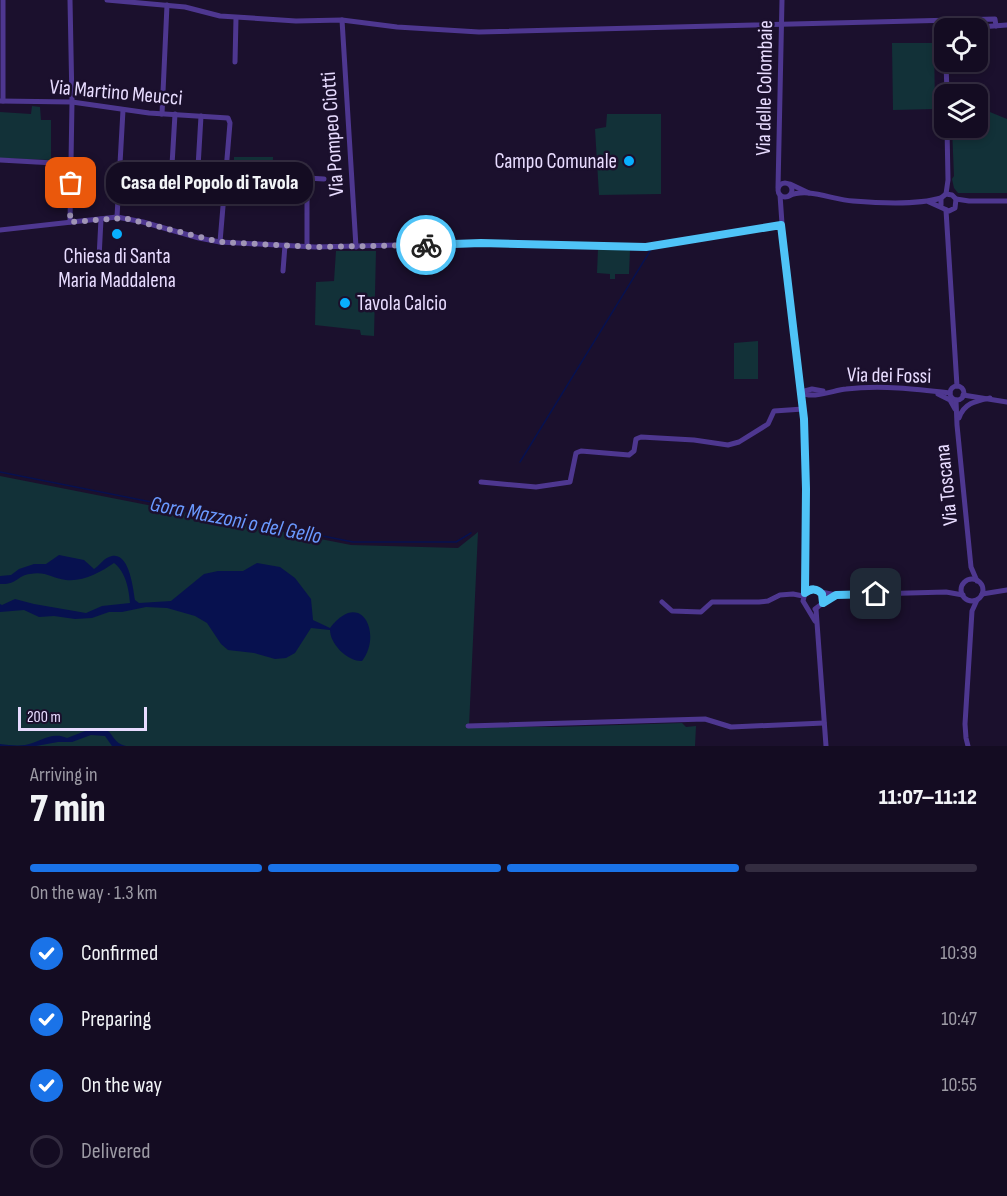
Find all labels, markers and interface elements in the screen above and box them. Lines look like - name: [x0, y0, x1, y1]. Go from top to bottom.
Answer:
- map controls: [934, 18, 988, 138]
- button: locate: [934, 18, 988, 72]
- street label: Via delle Colombaie: [751, 20, 778, 156]
- street label: Via Pompeo Ciotti: [316, 71, 349, 197]
- street label: Via Martino Meucci: [48, 74, 183, 111]
- button: layers: [934, 84, 988, 138]
- place label: Campo Comunale: [494, 149, 617, 174]
- marker: Campo Comunale: [622, 154, 636, 168]
- pin: [45, 157, 96, 208]
- callout: Casa del Popolo di Tavola: [107, 162, 314, 204]
- icon: bag: [54, 166, 87, 199]
- text: Casa del Popolo di Tavola: [121, 171, 298, 195]
- courier: [396, 215, 456, 275]
- marker: Chiesa di Santa Maria Maddalena: [110, 227, 124, 241]
- icon: bike: [410, 229, 443, 262]
- place label: Chiesa di Santa Maria Maddalena: [58, 244, 176, 293]
- place label: Tavola Calcio: [357, 291, 447, 316]
- marker: Tavola Calcio: [338, 296, 352, 310]
- street label: Via dei Fossi: [847, 362, 931, 389]
- street label: Via Toscana: [930, 443, 963, 527]
- water label: Gora Mazzoni o del Gello: [148, 491, 324, 550]
- pin: [850, 568, 901, 619]
- icon: home: [859, 577, 892, 610]
- scale bar: [18, 704, 147, 732]
- text: 200 m: [27, 708, 61, 727]
- text: Arriving in: [30, 763, 98, 787]
- text: 11:07–11:12: [879, 784, 977, 811]
- text: 7 min: [30, 786, 106, 833]
- text: On the way · 1.3 km: [30, 881, 157, 905]
- icon: check: [30, 937, 63, 970]
- text: Confirmed: [81, 940, 158, 967]
- text: 10:39: [940, 941, 977, 965]
- icon: check: [30, 1003, 63, 1036]
- text: Preparing: [81, 1006, 151, 1033]
- text: 10:47: [941, 1007, 977, 1031]
- icon: check: [30, 1069, 63, 1102]
- text: On the way: [81, 1072, 162, 1099]
- text: 10:55: [942, 1073, 977, 1097]
- text: Delivered: [81, 1138, 150, 1165]

